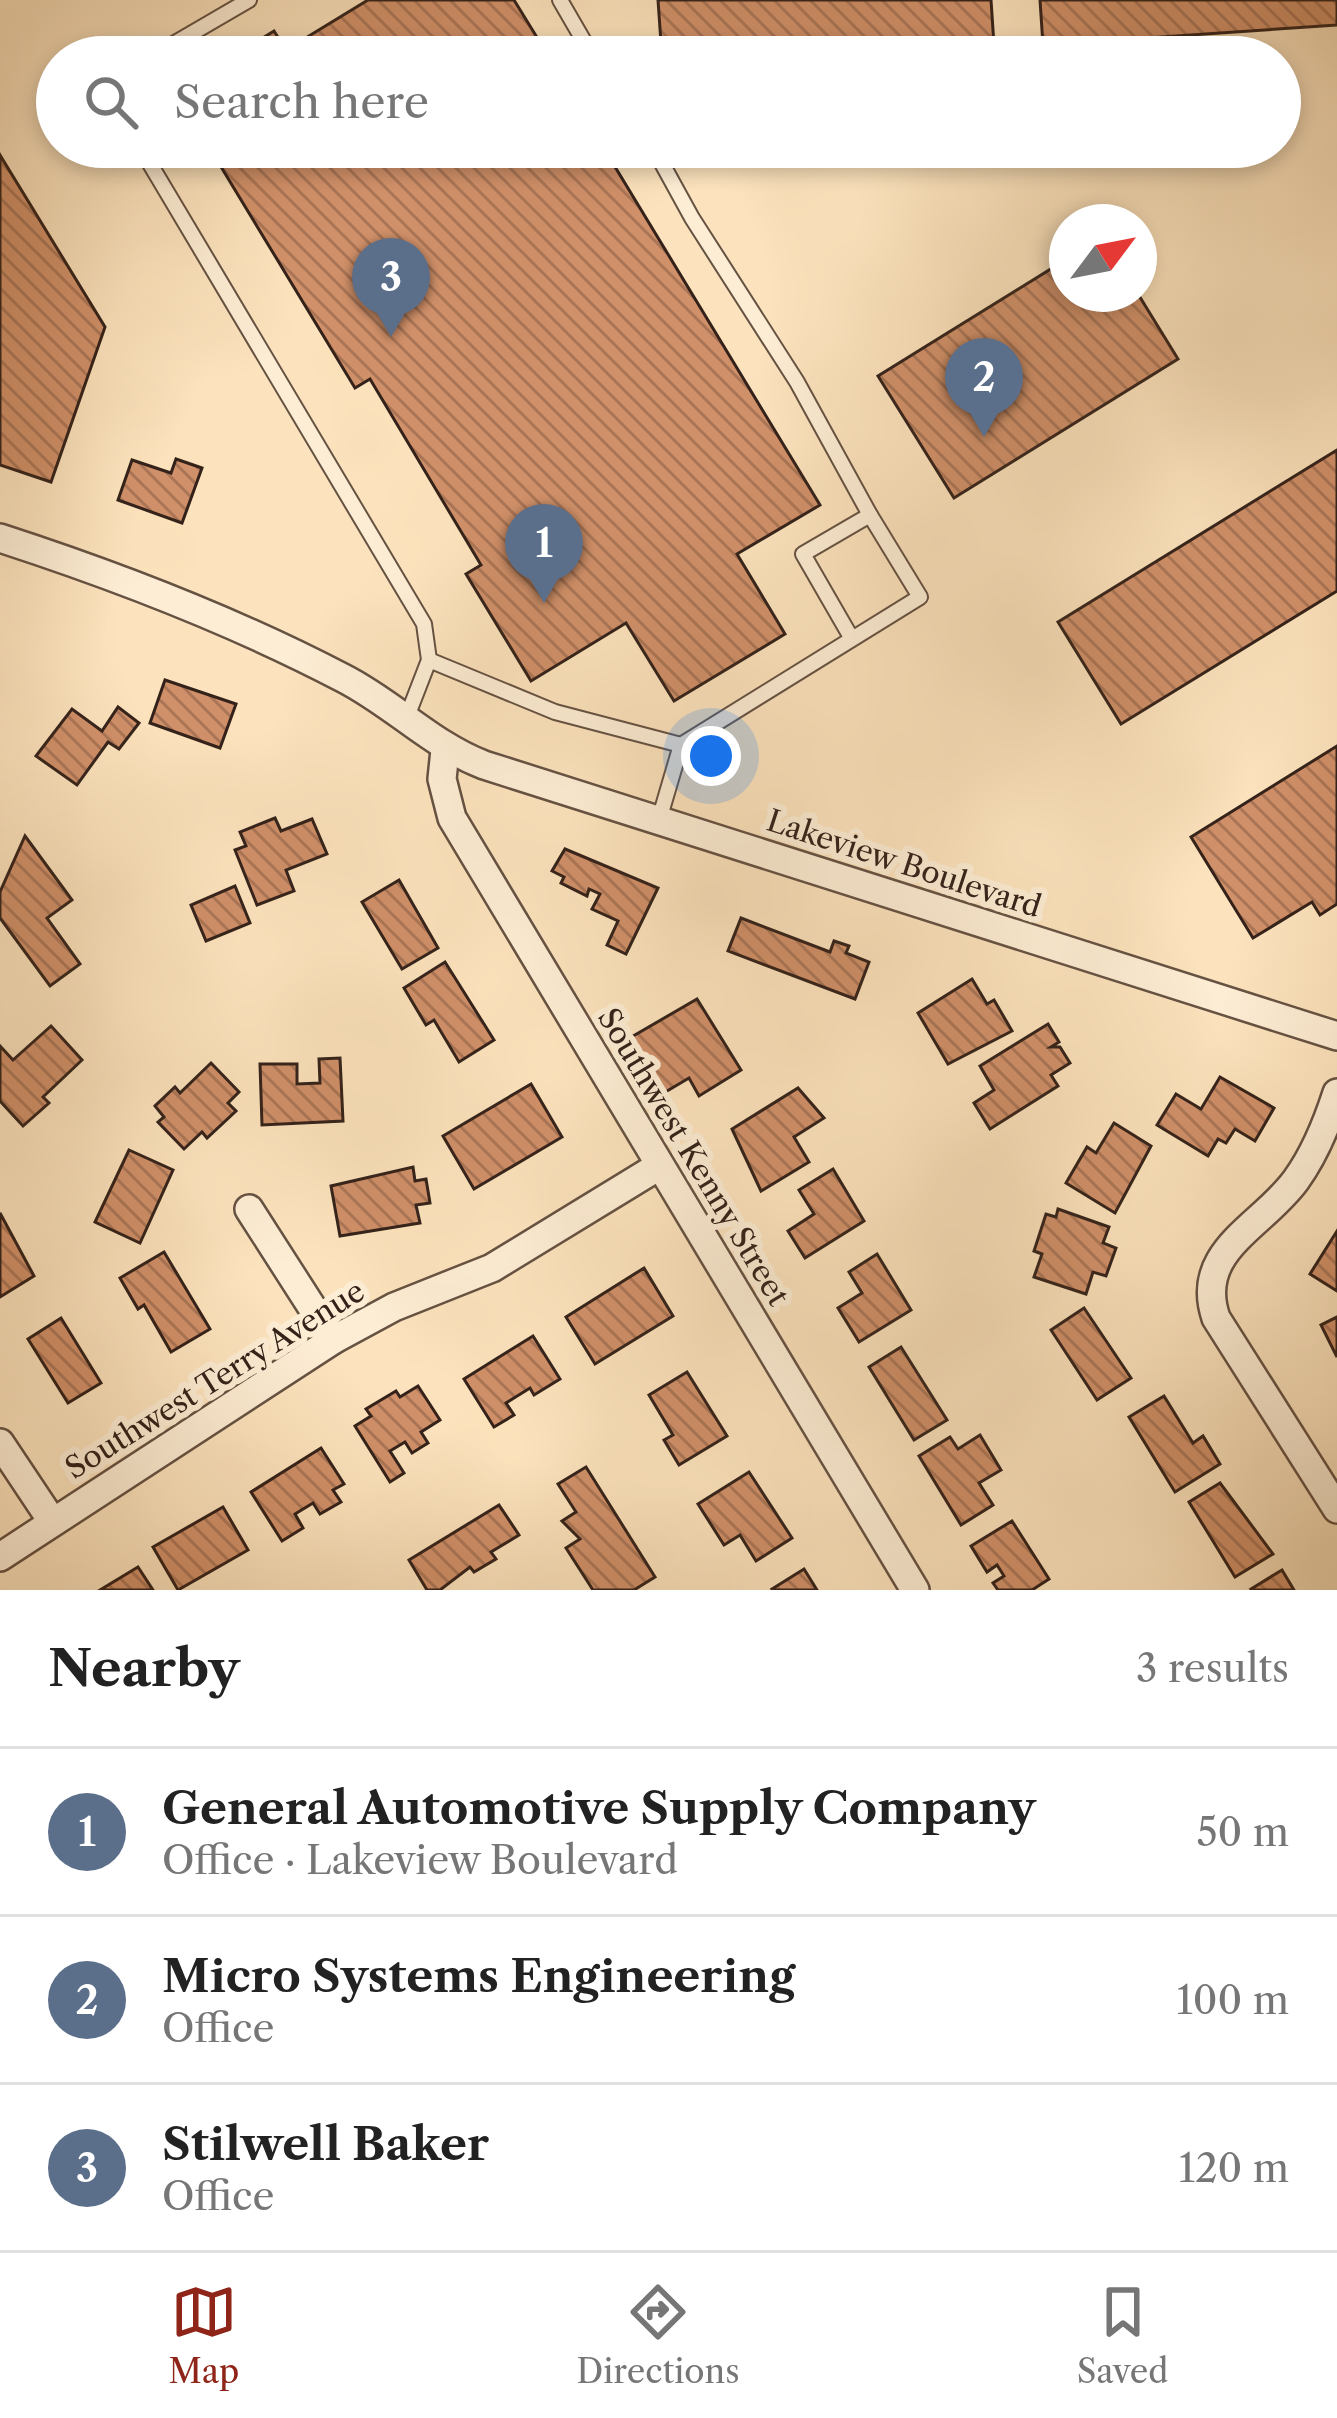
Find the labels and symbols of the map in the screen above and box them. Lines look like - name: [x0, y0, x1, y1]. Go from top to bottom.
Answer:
- north arrow: [1049, 204, 1157, 312]
- pin: 3: [352, 238, 430, 337]
- pin: 2: [945, 338, 1023, 437]
- pin: 1: [505, 504, 583, 603]
- your location: [681, 726, 741, 786]
- street label: Lakeview Boulevard: [762, 802, 1046, 925]
- street label: Southwest Kenny Street: [590, 1001, 797, 1313]
- street label: Southwest Terry Avenue: [58, 1272, 371, 1487]

